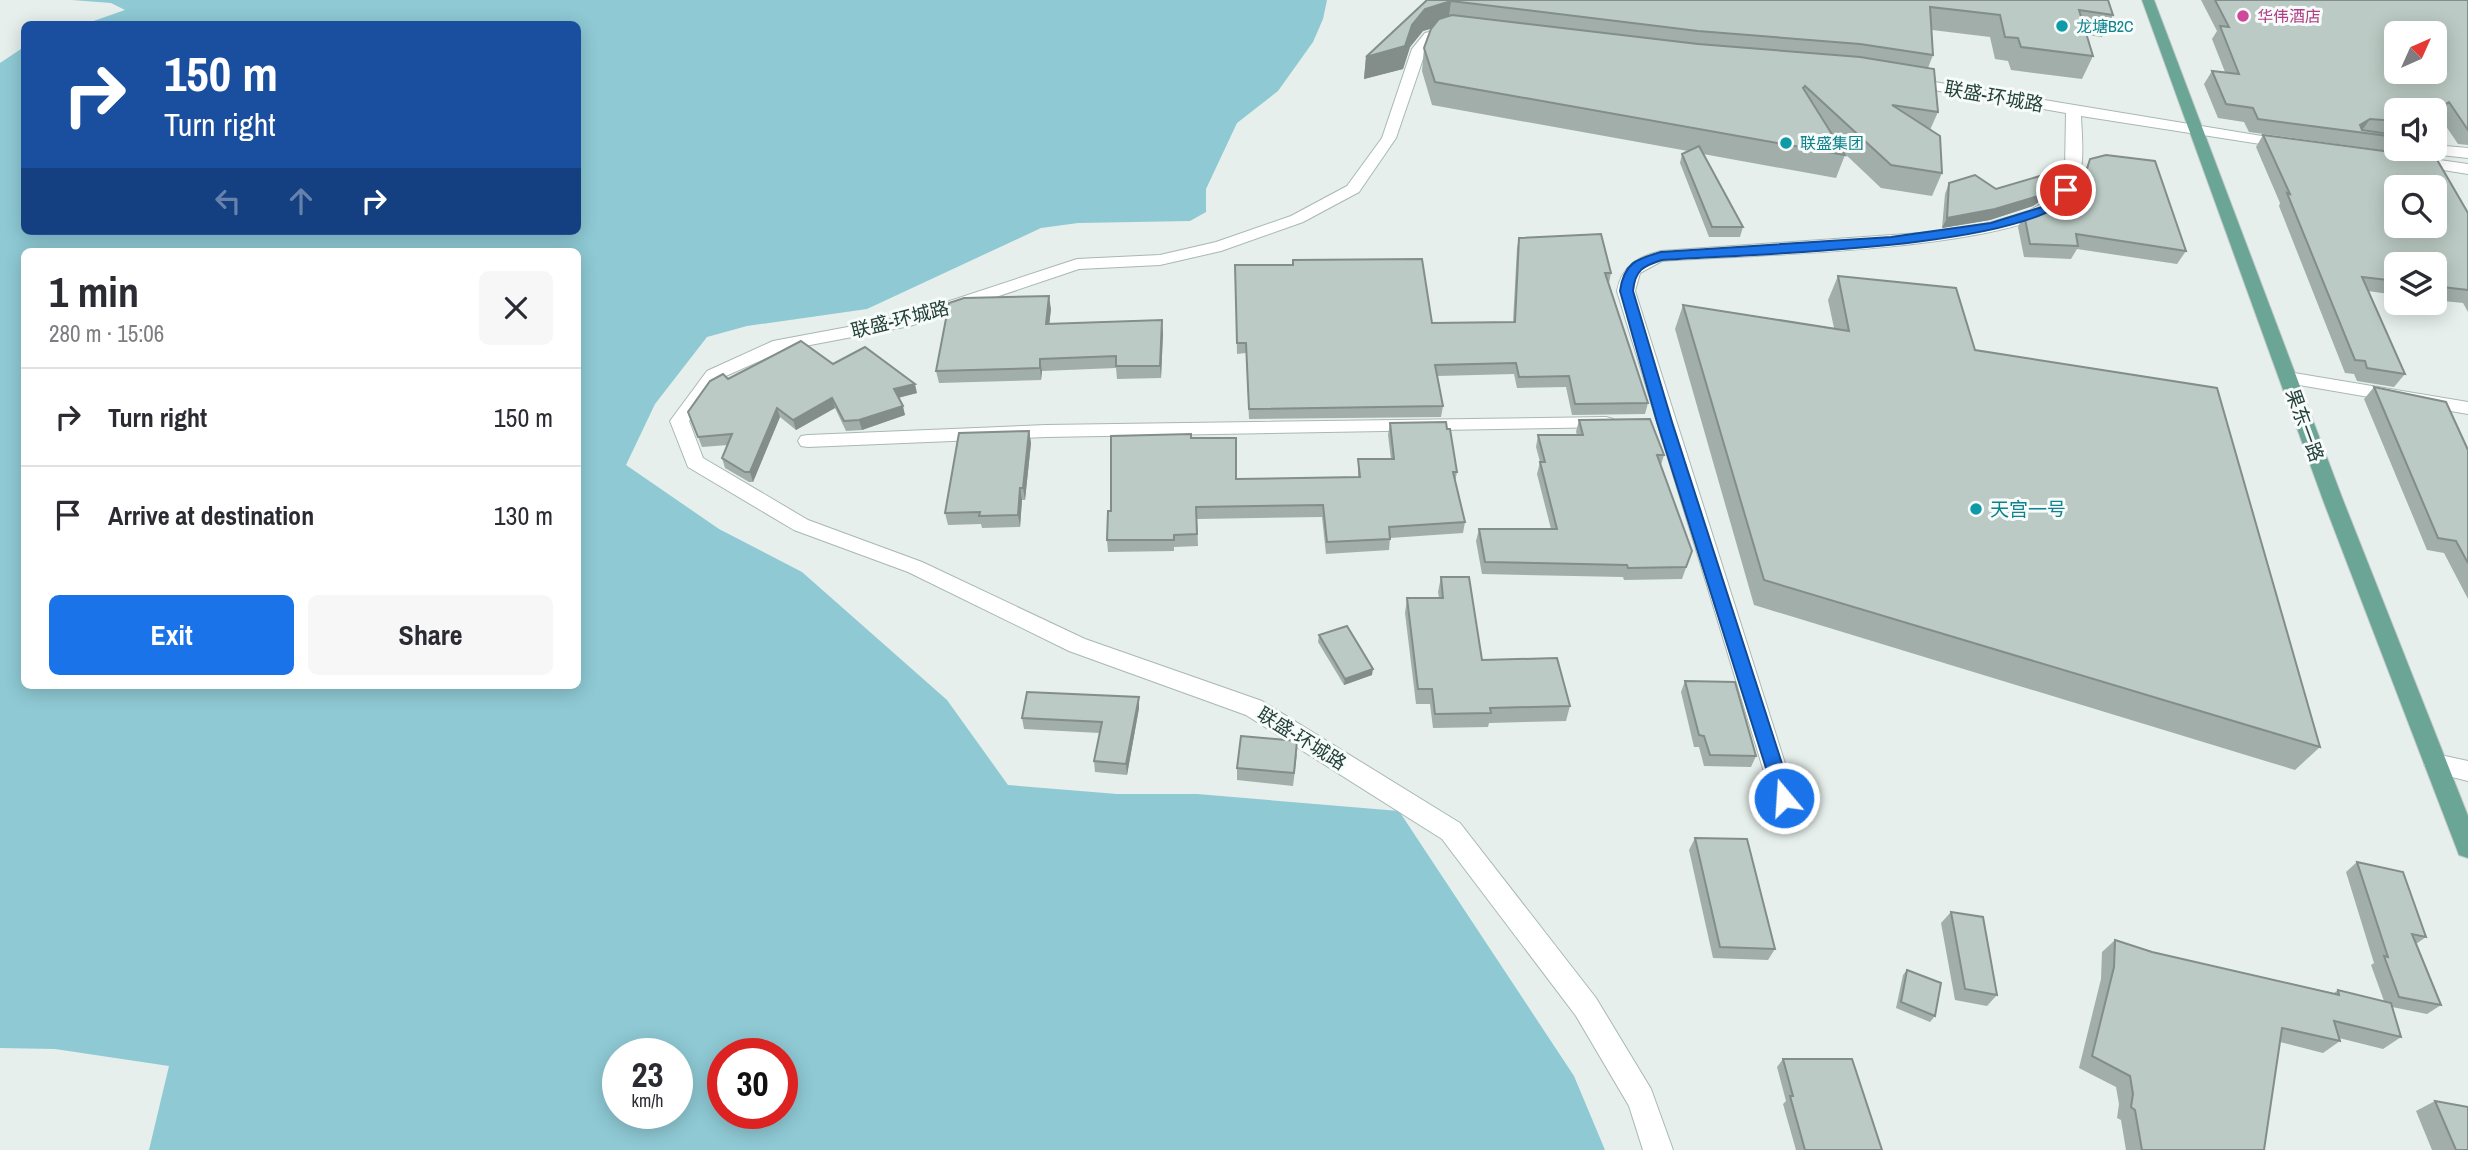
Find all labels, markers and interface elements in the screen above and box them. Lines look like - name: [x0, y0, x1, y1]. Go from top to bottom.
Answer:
- place label: 华伟酒店: [2257, 5, 2321, 27]
- marker: 华伟酒店: [2235, 8, 2251, 24]
- place label: 龙塘B2C: [2076, 15, 2134, 37]
- marker: 龙塘B2C: [2054, 18, 2070, 34]
- north arrow: [2384, 21, 2446, 84]
- map controls: [2384, 21, 2447, 315]
- text: 150 m: [164, 40, 278, 106]
- icon: right: [49, 49, 140, 140]
- street label: 联盛-环城路: [1942, 74, 2046, 118]
- button: sound: [2384, 98, 2447, 161]
- text: Turn right: [164, 103, 276, 146]
- place label: 联盛集团: [1800, 132, 1864, 154]
- marker: 联盛集团: [1778, 135, 1794, 151]
- pin: [2036, 160, 2096, 220]
- icon: arrive: [2047, 171, 2085, 209]
- button: search: [2384, 175, 2447, 238]
- icon: left: [209, 182, 247, 220]
- icon: ahead: [282, 182, 320, 220]
- icon: right: [355, 182, 393, 220]
- button: layers: [2384, 252, 2447, 315]
- text: 1 min: [49, 264, 139, 320]
- button: close: [479, 271, 553, 345]
- street label: 联盛-环城路: [848, 294, 952, 344]
- text: 280 m · 15:06: [49, 318, 164, 349]
- street label: 果东一路: [2280, 385, 2330, 465]
- icon: right: [49, 398, 87, 436]
- text: Turn right: [108, 400, 207, 435]
- text: 150 m: [494, 400, 553, 435]
- icon: arrive: [49, 496, 87, 534]
- place label: 天宫一号: [1990, 496, 2066, 522]
- text: Arrive at destination: [108, 498, 314, 533]
- text: 130 m: [494, 498, 553, 533]
- marker: 天宫一号: [1968, 501, 1984, 517]
- button: Exit: [49, 595, 294, 675]
- button: Share: [308, 595, 553, 675]
- street label: 联盛-环城路: [1253, 700, 1351, 776]
- position arrow: [1747, 761, 1821, 835]
- speed limit sign: 30: [707, 1038, 798, 1129]
- text: 23: [632, 1051, 663, 1098]
- text: km/h: [632, 1088, 664, 1113]

